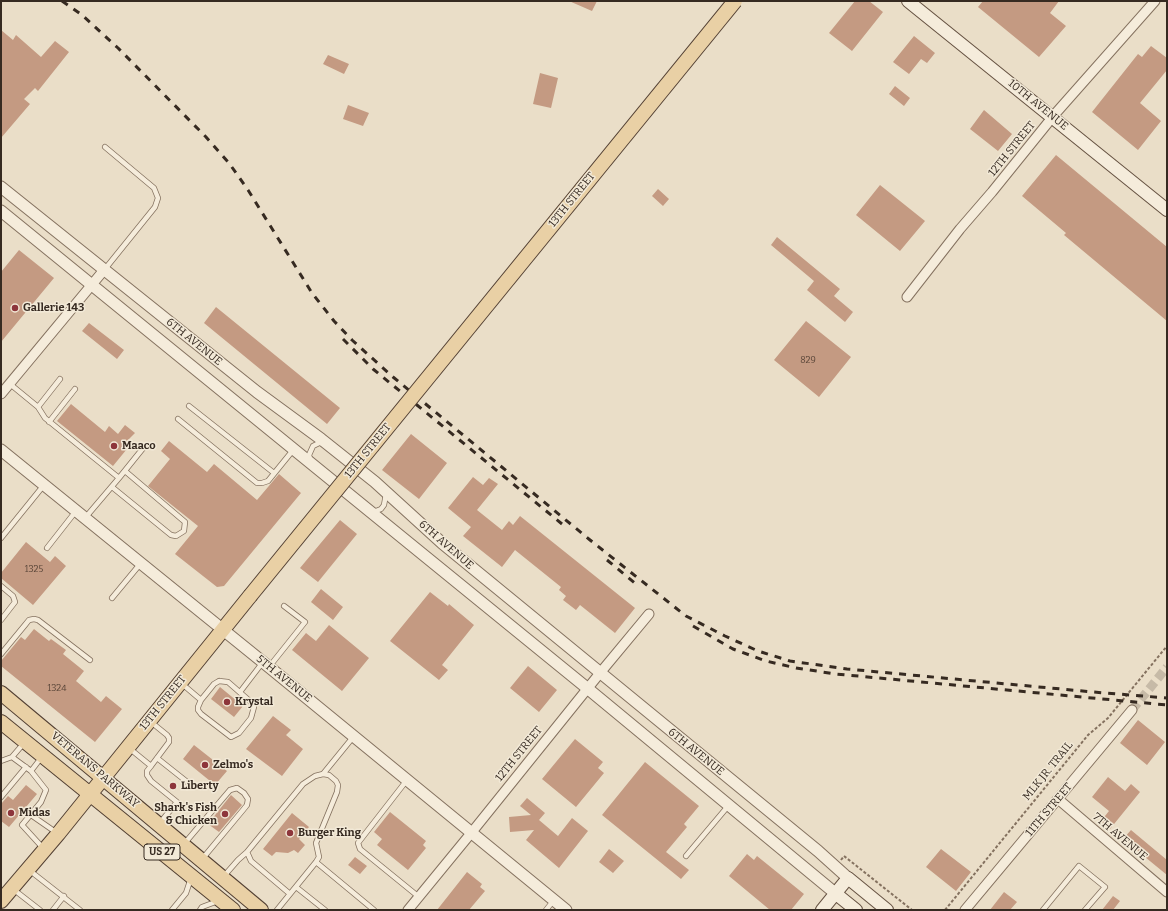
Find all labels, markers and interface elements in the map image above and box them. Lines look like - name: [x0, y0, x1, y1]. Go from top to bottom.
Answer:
- street label: 10TH AVENUE: [1005, 77, 1071, 133]
- street label: 12TH STREET: [986, 119, 1038, 179]
- street label: 13TH STREET: [546, 170, 598, 230]
- place label: Gallerie 143: [23, 301, 84, 315]
- marker: Gallerie 143: [10, 303, 20, 313]
- street label: 6TH AVENUE: [163, 315, 225, 369]
- house number: 829: [800, 355, 816, 365]
- street label: 13TH STREET: [342, 421, 394, 481]
- place label: Maaco: [122, 439, 156, 453]
- marker: Maaco: [109, 441, 119, 451]
- street label: 6TH AVENUE: [416, 518, 476, 572]
- house number: 1325: [25, 564, 43, 574]
- street label: 5TH AVENUE: [254, 653, 314, 705]
- street label: 13TH STREET: [137, 673, 189, 733]
- house number: 1324: [48, 683, 66, 693]
- place label: Krystal: [235, 695, 273, 709]
- marker: Krystal: [222, 697, 232, 707]
- street label: 12TH STREET: [493, 724, 545, 784]
- street label: 6TH AVENUE: [665, 725, 727, 779]
- street label: VETERANS PARKWAY: [48, 729, 142, 811]
- street label: MLK JR. TRAIL: [1020, 739, 1076, 803]
- place label: Zelmo's: [213, 758, 253, 772]
- marker: Zelmo's: [200, 760, 210, 770]
- place label: Liberty: [181, 779, 219, 793]
- marker: Liberty: [168, 781, 178, 791]
- street label: 11TH STREET: [1023, 781, 1075, 839]
- place label: Shark's Fish & Chicken: [154, 801, 217, 827]
- place label: Midas: [19, 806, 50, 820]
- marker: Midas: [6, 808, 16, 818]
- marker: Shark's Fish & Chicken: [220, 809, 230, 819]
- street label: 7TH AVENUE: [1090, 810, 1150, 864]
- place label: Burger King: [298, 826, 361, 840]
- marker: Burger King: [285, 828, 295, 838]
- road number: US 27: [144, 844, 180, 860]

